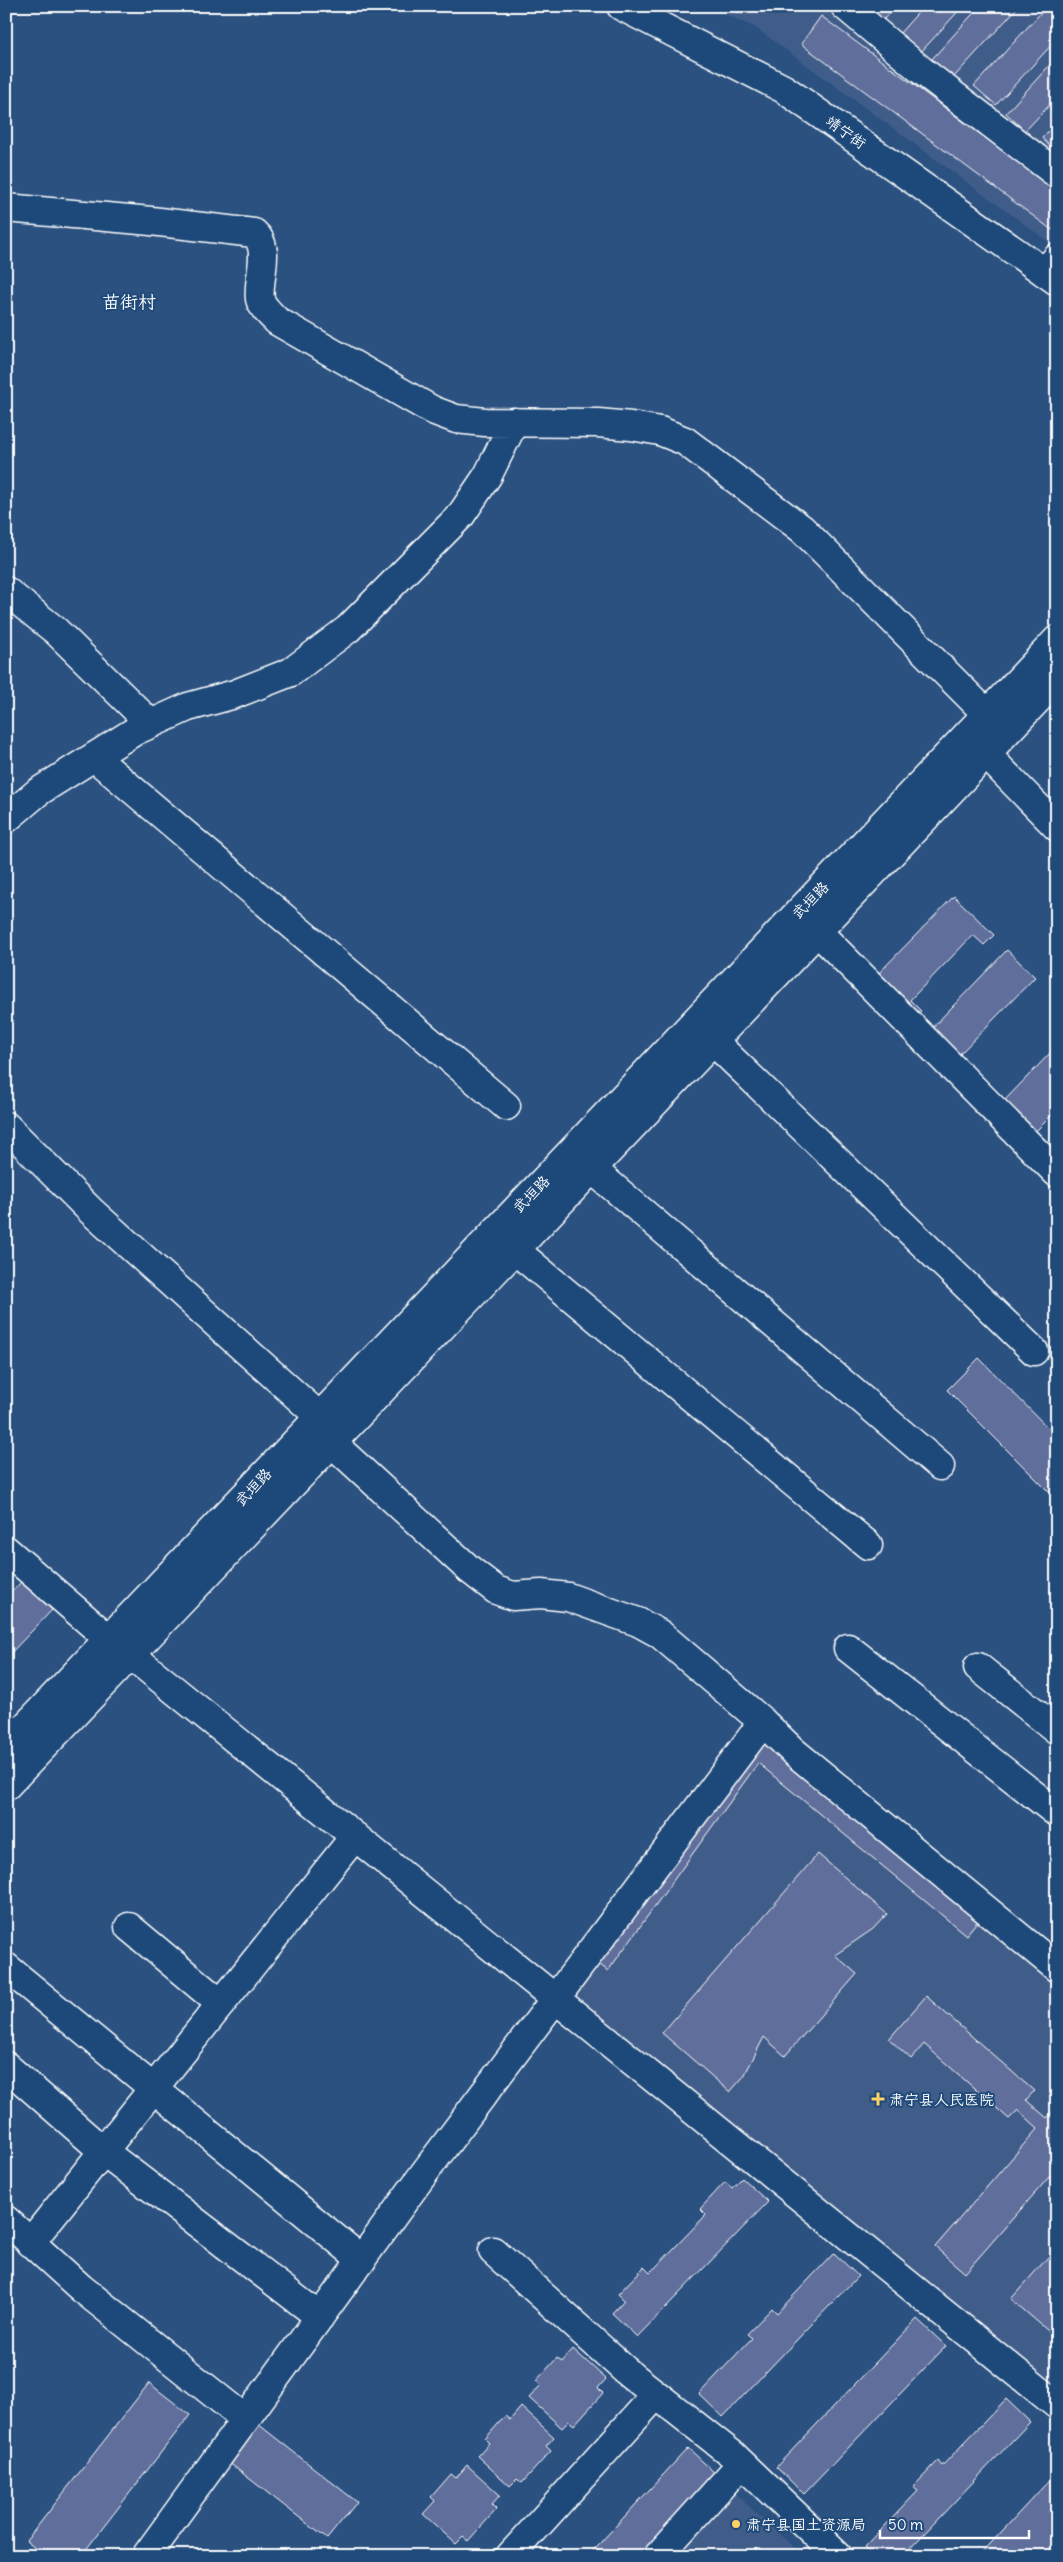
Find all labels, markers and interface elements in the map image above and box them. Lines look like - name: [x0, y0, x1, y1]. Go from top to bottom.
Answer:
- street label: 靖宁街: [822, 111, 870, 153]
- district label: 苗街村: [102, 290, 156, 313]
- street label: 武垣路: [788, 877, 832, 923]
- street label: 武垣路: [509, 1171, 553, 1217]
- street label: 武垣路: [231, 1464, 275, 1510]
- place label: 肃宁县人民医院: [889, 2090, 994, 2109]
- marker: 肃宁县人民医院: [871, 2092, 885, 2106]
- scale bar: [880, 2507, 1029, 2539]
- place label: 肃宁县国土资源局: [746, 2515, 866, 2534]
- text: 50 m: [888, 2515, 923, 2534]
- marker: 肃宁县国土资源局: [730, 2518, 742, 2530]

